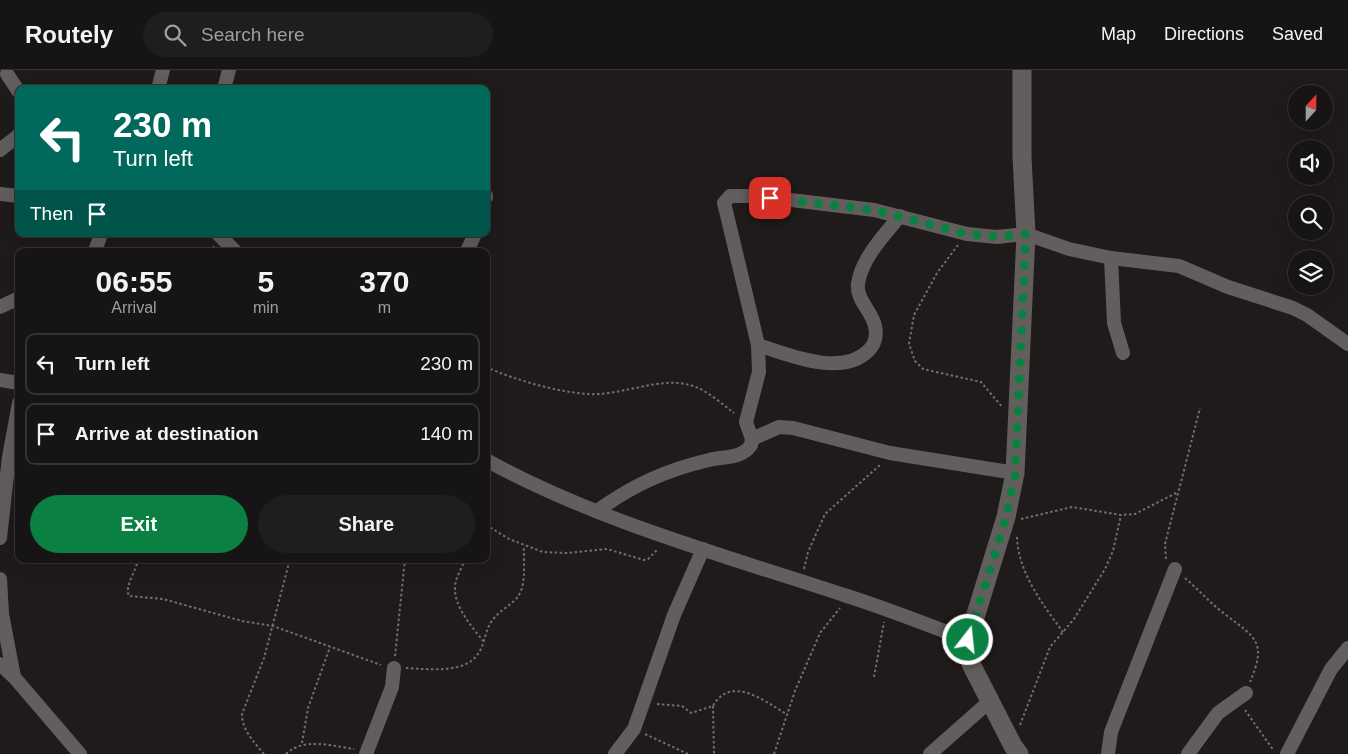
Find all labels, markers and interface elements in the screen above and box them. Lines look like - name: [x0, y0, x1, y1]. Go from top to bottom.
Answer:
- search box: [143, 12, 493, 57]
- text: Routely: [25, 21, 113, 48]
- icon: search: [161, 21, 189, 49]
- text: Search here: [201, 24, 305, 45]
- text: Map: [1101, 24, 1136, 44]
- text: Directions: [1164, 24, 1244, 44]
- text: Saved: [1272, 24, 1323, 44]
- north arrow: [1288, 85, 1332, 130]
- map controls: [1288, 85, 1333, 295]
- icon: left: [30, 105, 95, 170]
- text: 230 m: [113, 105, 212, 144]
- button: sound: [1288, 140, 1333, 185]
- text: Turn left: [113, 146, 193, 171]
- pin: [749, 177, 791, 219]
- icon: arrive: [756, 184, 784, 212]
- button: search: [1288, 195, 1333, 240]
- icon: arrive: [83, 200, 111, 228]
- text: Then: [30, 203, 73, 224]
- button: layers: [1288, 250, 1333, 295]
- text: 06:55: [96, 265, 172, 298]
- text: 5: [257, 265, 274, 298]
- text: 370: [359, 265, 409, 298]
- text: Arrival: [111, 299, 157, 316]
- text: min: [253, 299, 279, 316]
- text: m: [378, 299, 391, 316]
- icon: left: [32, 350, 60, 378]
- text: Turn left: [75, 353, 150, 374]
- text: 230 m: [420, 353, 473, 374]
- icon: arrive: [32, 420, 60, 448]
- text: Arrive at destination: [75, 423, 259, 444]
- text: 140 m: [420, 423, 473, 444]
- button: Exit: [30, 495, 248, 553]
- button: Share: [258, 495, 475, 553]
- position arrow: [941, 613, 993, 665]

